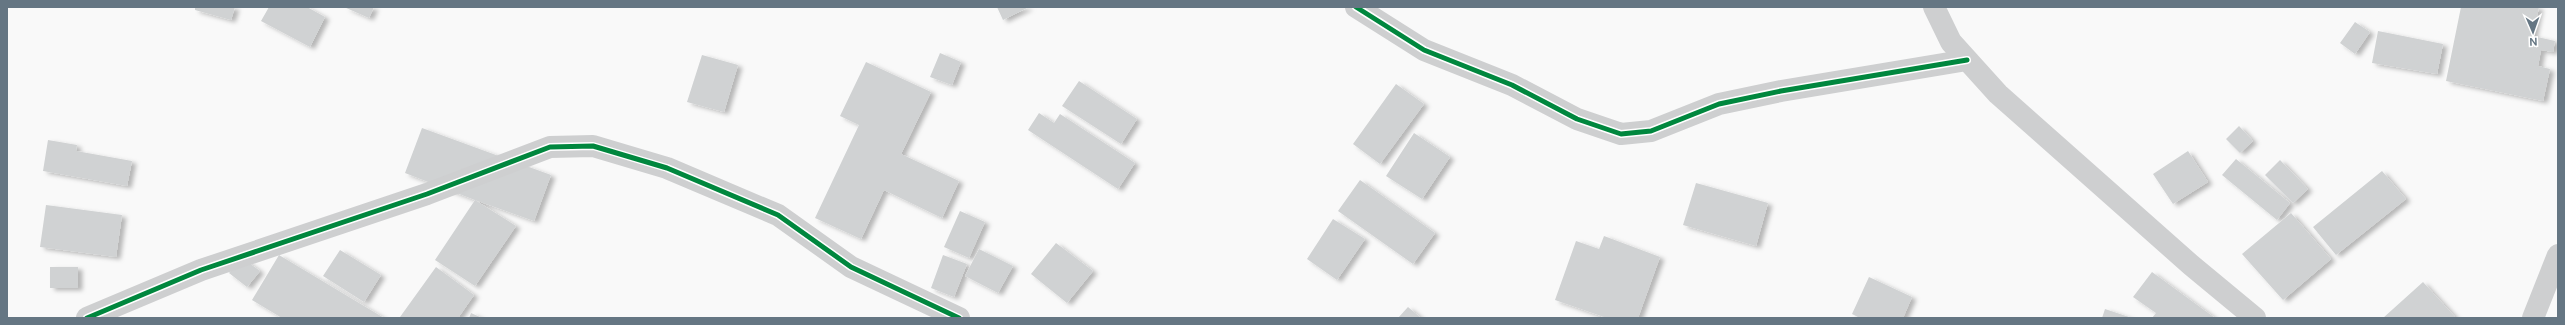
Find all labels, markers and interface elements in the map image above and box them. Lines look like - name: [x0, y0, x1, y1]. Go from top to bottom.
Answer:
- north arrow: [2513, 12, 2553, 52]
- text: N: [2529, 35, 2538, 49]

